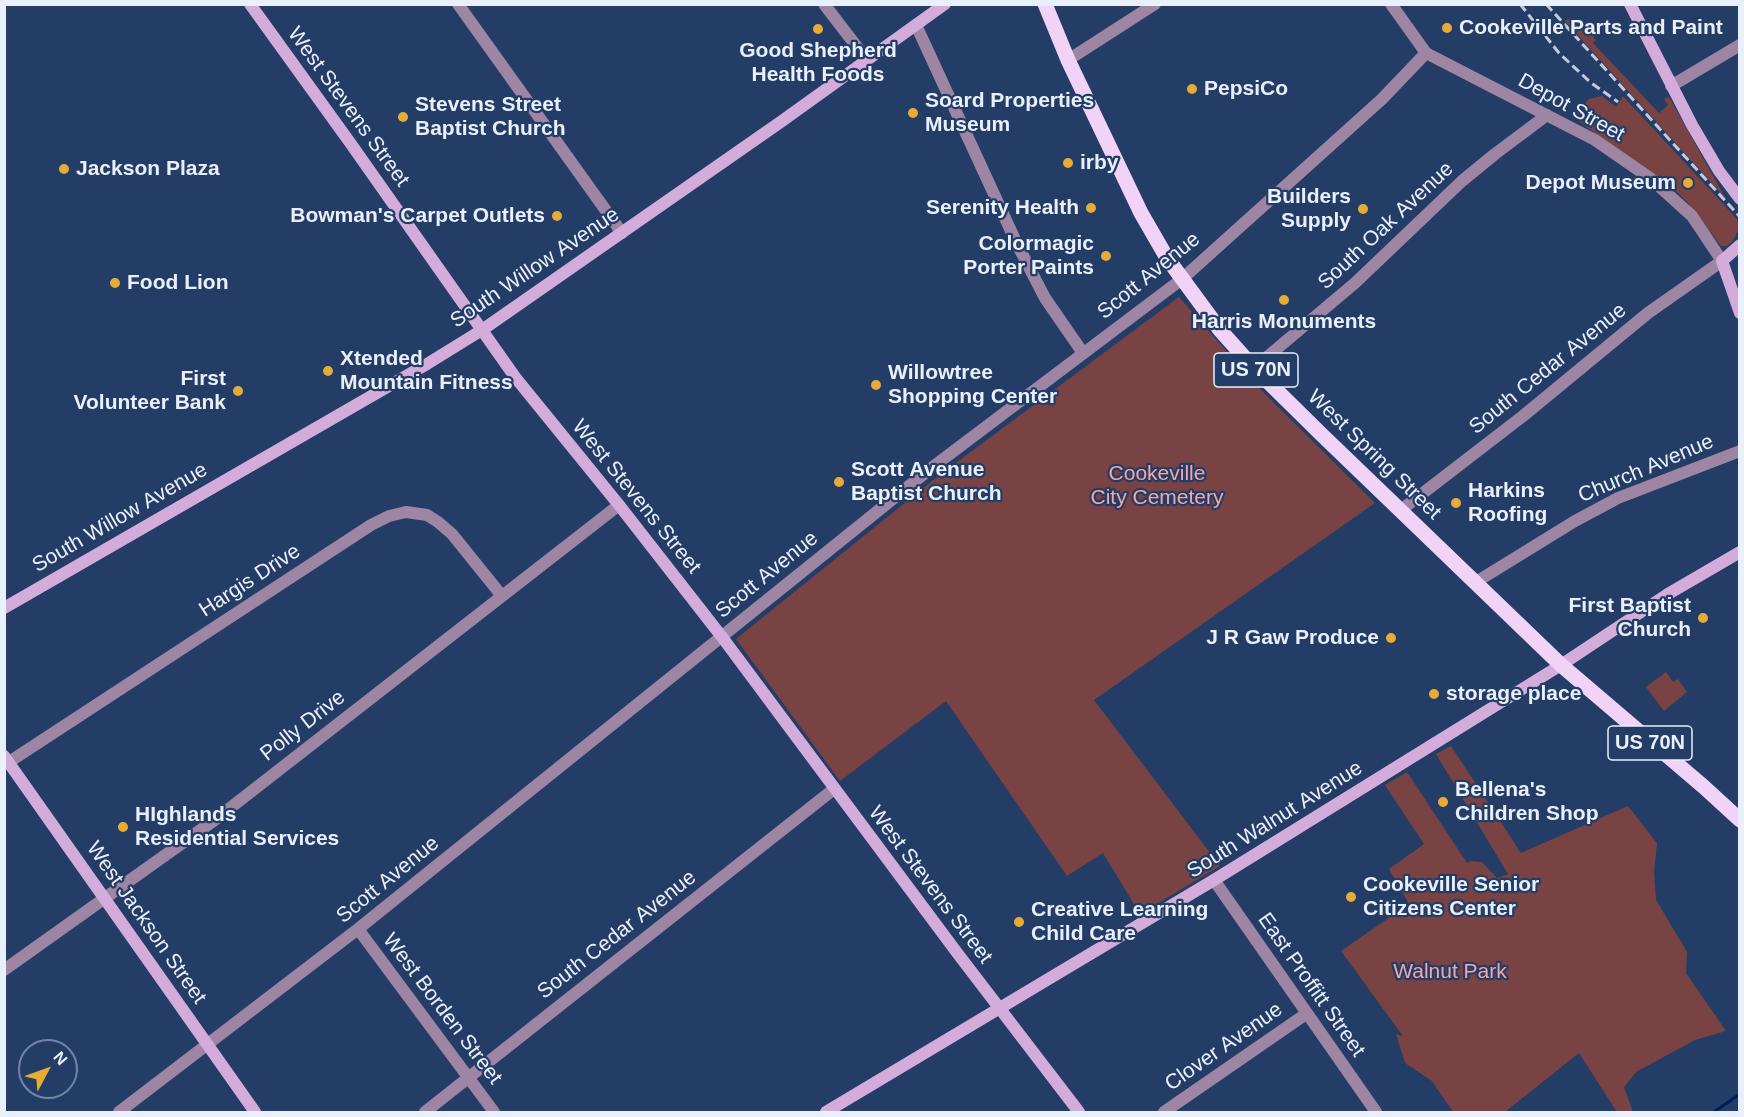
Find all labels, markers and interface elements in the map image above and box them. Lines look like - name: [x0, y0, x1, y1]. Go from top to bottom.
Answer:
- place label: Cookeville Parts and Paint: [1459, 15, 1723, 41]
- marker: Cookeville Parts and Paint: [1440, 21, 1454, 35]
- street label: West Stevens Street: [282, 22, 414, 192]
- marker: Good Shepherd Health Foods: [811, 22, 825, 36]
- place label: Good Shepherd Health Foods: [739, 38, 897, 88]
- street label: Depot Street: [1513, 68, 1629, 148]
- place label: PepsiCo: [1204, 76, 1288, 102]
- marker: PepsiCo: [1185, 82, 1199, 96]
- place label: Soard Properties Museum: [925, 88, 1094, 138]
- place label: Stevens Street Baptist Church: [415, 92, 566, 142]
- marker: Soard Properties Museum: [906, 106, 920, 120]
- marker: Stevens Street Baptist Church: [396, 110, 410, 124]
- place label: irby: [1080, 150, 1119, 176]
- place label: Jackson Plaza: [76, 156, 220, 182]
- marker: irby: [1061, 156, 1075, 170]
- street label: South Oak Avenue: [1313, 157, 1459, 295]
- marker: Jackson Plaza: [57, 162, 71, 176]
- place label: Depot Museum: [1525, 170, 1676, 196]
- marker: Depot Museum: [1681, 176, 1695, 190]
- place label: Builders Supply: [1267, 184, 1351, 234]
- place label: Serenity Health: [926, 195, 1079, 221]
- marker: Serenity Health: [1084, 201, 1098, 215]
- street label: South Willow Avenue: [446, 202, 624, 334]
- marker: Builders Supply: [1356, 202, 1370, 216]
- place label: Bowman's Carpet Outlets: [290, 203, 545, 229]
- marker: Bowman's Carpet Outlets: [550, 209, 564, 223]
- street label: Scott Avenue: [1093, 227, 1205, 325]
- place label: Colormagic Porter Paints: [963, 231, 1094, 281]
- marker: Colormagic Porter Paints: [1099, 249, 1113, 263]
- place label: Food Lion: [127, 270, 228, 296]
- marker: Food Lion: [108, 276, 122, 290]
- marker: Harris Monuments: [1277, 293, 1291, 307]
- street label: South Cedar Avenue: [1464, 298, 1632, 440]
- place label: Harris Monuments: [1192, 309, 1376, 335]
- place label: Xtended Mountain Fitness: [340, 346, 513, 396]
- road number: US 70N: [1214, 353, 1298, 387]
- place label: Willowtree Shopping Center: [888, 360, 1057, 410]
- marker: Xtended Mountain Fitness: [321, 364, 335, 378]
- place label: First Volunteer Bank: [74, 366, 226, 416]
- marker: Willowtree Shopping Center: [869, 378, 883, 392]
- marker: First Volunteer Bank: [231, 384, 245, 398]
- street label: West Spring Street: [1302, 385, 1446, 525]
- street label: West Stevens Street: [566, 415, 706, 579]
- street label: Church Avenue: [1575, 429, 1717, 509]
- place label: Scott Avenue Baptist Church: [851, 457, 1002, 507]
- street label: South Willow Avenue: [28, 458, 212, 578]
- park label: Cookeville City Cemetery: [1090, 461, 1224, 511]
- marker: Scott Avenue Baptist Church: [832, 475, 846, 489]
- place label: Harkins Roofing: [1468, 478, 1547, 528]
- marker: Harkins Roofing: [1449, 496, 1463, 510]
- street label: Scott Avenue: [711, 526, 823, 624]
- street label: Hargis Drive: [195, 539, 305, 623]
- place label: First Baptist Church: [1568, 593, 1691, 643]
- marker: First Baptist Church: [1696, 611, 1710, 625]
- place label: J R Gaw Produce: [1206, 625, 1379, 651]
- marker: J R Gaw Produce: [1384, 631, 1398, 645]
- place label: storage place: [1446, 681, 1581, 707]
- street label: Polly Drive: [256, 685, 350, 767]
- marker: storage place: [1427, 687, 1441, 701]
- road number: US 70N: [1608, 726, 1692, 760]
- street label: South Walnut Avenue: [1183, 756, 1367, 884]
- place label: Bellena's Children Shop: [1455, 777, 1598, 827]
- marker: Bellena's Children Shop: [1436, 795, 1450, 809]
- street label: West Stevens Street: [862, 801, 998, 969]
- place label: HIghlands Residential Services: [135, 802, 339, 852]
- marker: HIghlands Residential Services: [116, 820, 130, 834]
- street label: Scott Avenue: [332, 831, 444, 929]
- street label: West Jackson Street: [81, 837, 211, 1009]
- street label: South Cedar Avenue: [533, 865, 701, 1005]
- place label: Cookeville Senior Citizens Center: [1363, 872, 1539, 922]
- marker: Cookeville Senior Citizens Center: [1344, 890, 1358, 904]
- place label: Creative Learning Child Care: [1031, 897, 1208, 947]
- street label: East Proffitt Street: [1252, 908, 1370, 1062]
- marker: Creative Learning Child Care: [1012, 915, 1026, 929]
- street label: West Borden Street: [377, 928, 507, 1090]
- park label: Walnut Park: [1393, 959, 1507, 985]
- street label: Clover Avenue: [1161, 997, 1287, 1097]
- north arrow: [18, 1039, 78, 1099]
- text: N: [50, 1048, 71, 1068]

